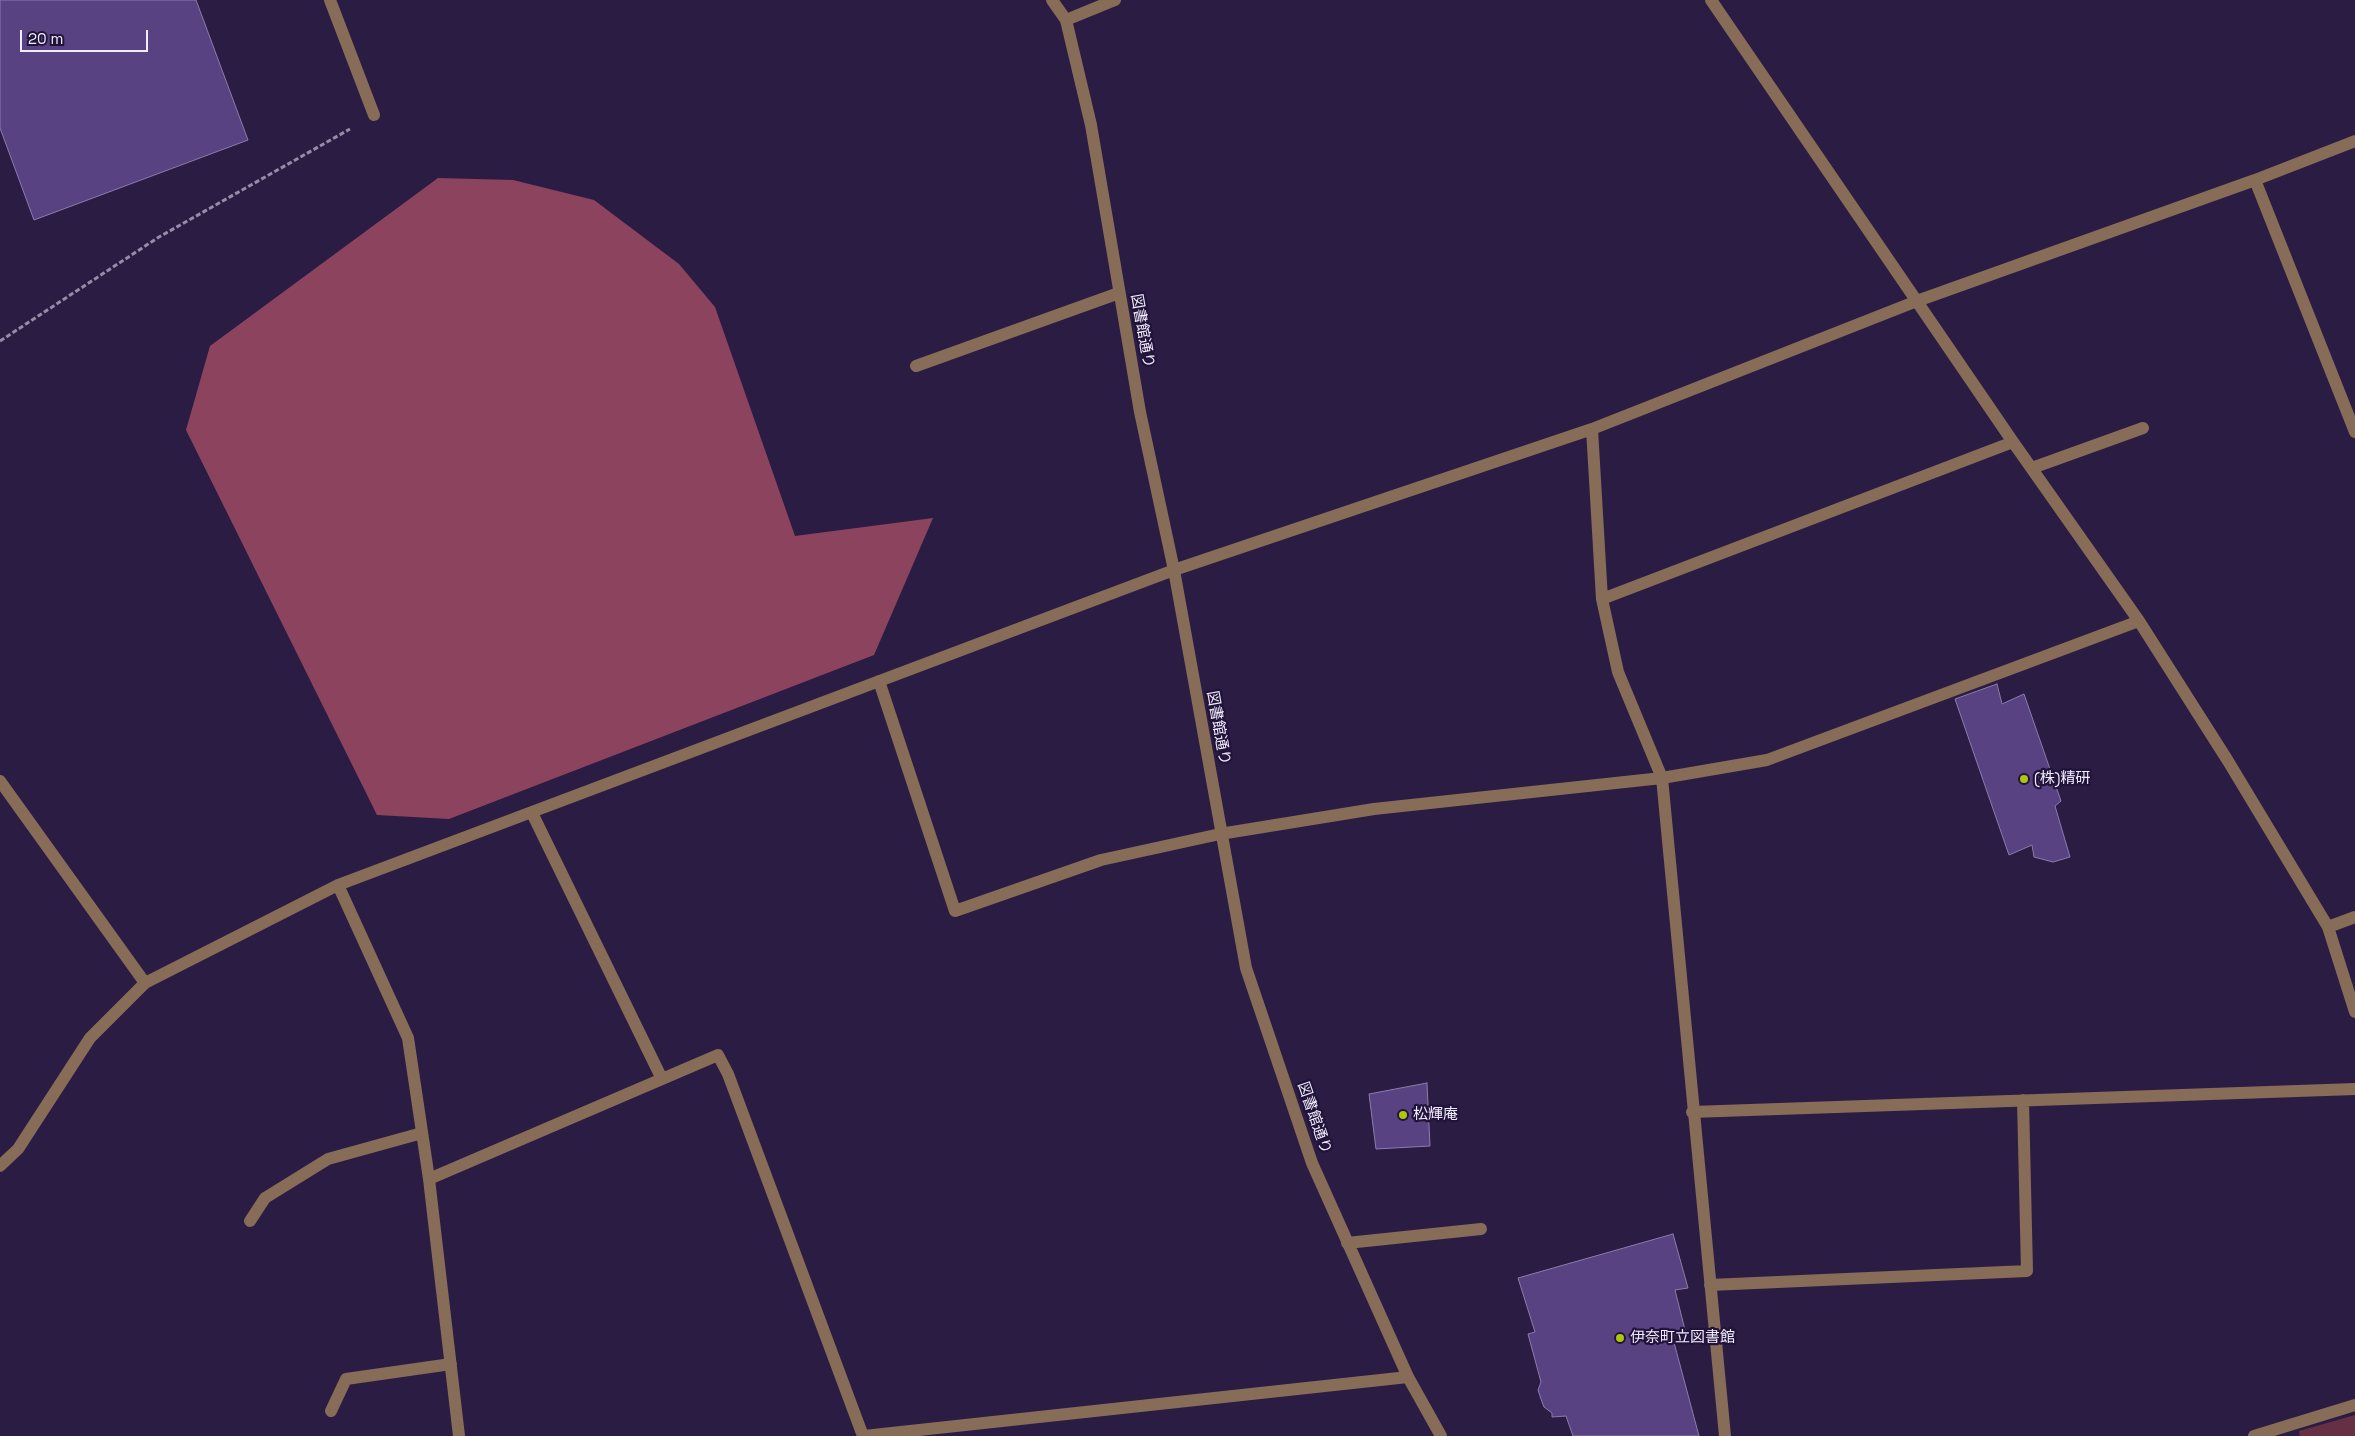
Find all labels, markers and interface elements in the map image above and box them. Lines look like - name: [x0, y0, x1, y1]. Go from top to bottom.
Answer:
- scale bar: [22, 20, 150, 52]
- text: 20 m: [28, 29, 63, 48]
- street label: 図書館通り: [1127, 293, 1157, 369]
- street label: 図書館通り: [1203, 690, 1233, 766]
- place label: (株)精研: [2034, 770, 2090, 788]
- marker: (株)精研: [2018, 773, 2030, 785]
- street label: 図書館通り: [1293, 1080, 1335, 1156]
- place label: 松輝庵: [1413, 1106, 1458, 1124]
- marker: 松輝庵: [1397, 1109, 1409, 1121]
- place label: 伊奈町立図書館: [1630, 1329, 1735, 1347]
- marker: 伊奈町立図書館: [1614, 1332, 1626, 1344]

